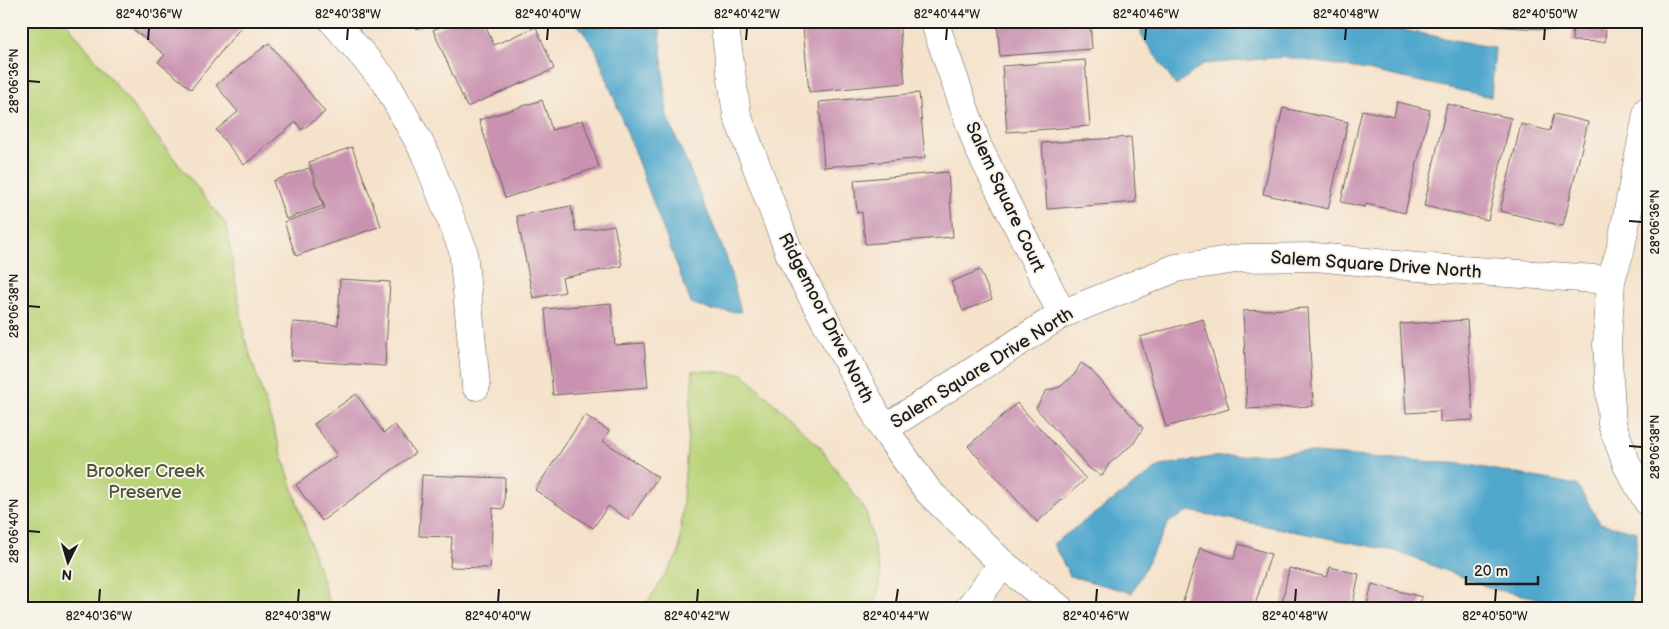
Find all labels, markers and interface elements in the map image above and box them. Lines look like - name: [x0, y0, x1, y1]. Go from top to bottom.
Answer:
- text: 82°40'36"W: [116, 7, 182, 22]
- text: 82°40'38"W: [315, 7, 381, 22]
- text: 82°40'40"W: [515, 7, 581, 22]
- text: 82°40'42"W: [714, 7, 780, 22]
- text: 82°40'44"W: [914, 7, 980, 22]
- text: 82°40'46"W: [1113, 7, 1179, 22]
- text: 82°40'48"W: [1313, 7, 1379, 22]
- text: 82°40'50"W: [1512, 7, 1578, 22]
- text: 28°06'36"N: [7, 49, 22, 113]
- street label: Salem Square Court: [961, 119, 1049, 276]
- text: 28°06'36"N: [1648, 190, 1663, 254]
- street label: Ridgemoor Drive North: [774, 229, 878, 407]
- street label: Salem Square Drive North: [1270, 247, 1482, 283]
- text: 28°06'38"N: [7, 274, 22, 338]
- street label: Salem Square Drive North: [887, 303, 1077, 433]
- text: 28°06'38"N: [1648, 415, 1663, 479]
- park label: Brooker Creek Preserve: [86, 461, 204, 503]
- text: 28°06'40"N: [7, 499, 22, 563]
- north arrow: [42, 536, 92, 586]
- scale bar: [1466, 554, 1539, 586]
- text: 20 m: [1474, 562, 1508, 581]
- text: N: [61, 566, 73, 583]
- text: 82°40'36"W: [66, 609, 132, 624]
- text: 82°40'38"W: [265, 609, 331, 624]
- text: 82°40'40"W: [465, 609, 531, 624]
- text: 82°40'42"W: [664, 609, 730, 624]
- text: 82°40'44"W: [863, 609, 929, 624]
- text: 82°40'46"W: [1063, 609, 1129, 624]
- text: 82°40'48"W: [1262, 609, 1328, 624]
- text: 82°40'50"W: [1462, 609, 1528, 624]

